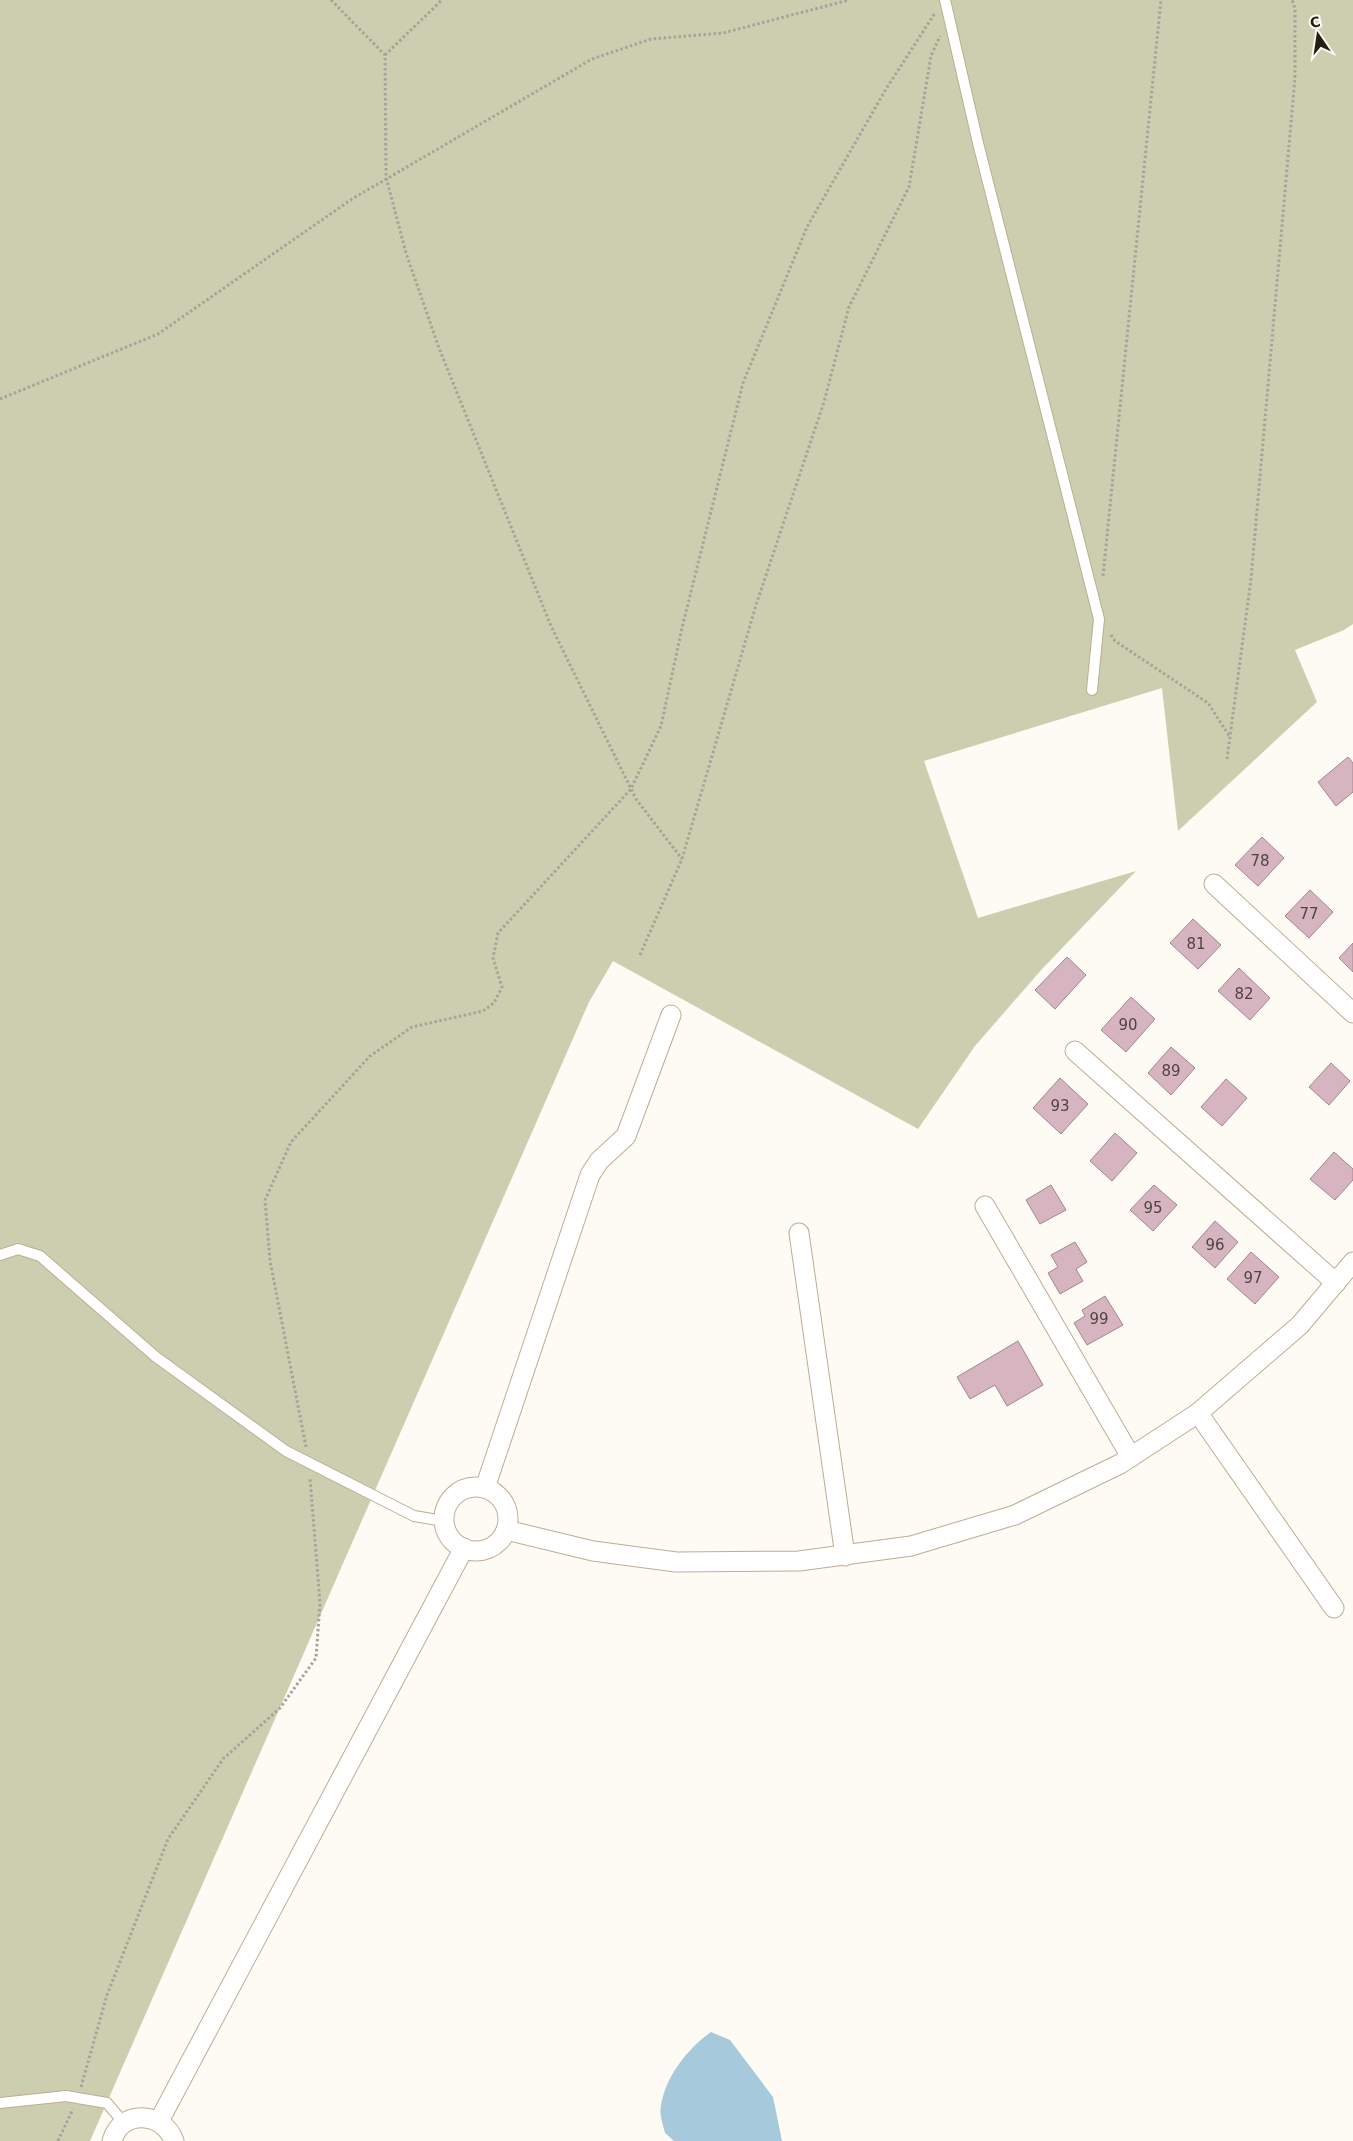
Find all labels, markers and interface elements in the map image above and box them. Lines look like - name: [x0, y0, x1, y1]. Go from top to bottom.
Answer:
- north arrow: [1293, 10, 1343, 60]
- text: С: [1308, 13, 1322, 31]
- house number: 78: [1250, 852, 1270, 870]
- house number: 77: [1299, 905, 1319, 923]
- house number: 81: [1186, 935, 1206, 953]
- house number: 82: [1234, 985, 1254, 1003]
- house number: 90: [1118, 1016, 1138, 1034]
- house number: 89: [1161, 1062, 1181, 1080]
- house number: 93: [1050, 1097, 1070, 1115]
- house number: 95: [1143, 1199, 1163, 1217]
- house number: 96: [1205, 1236, 1225, 1254]
- house number: 97: [1243, 1269, 1263, 1287]
- house number: 99: [1089, 1310, 1109, 1328]

